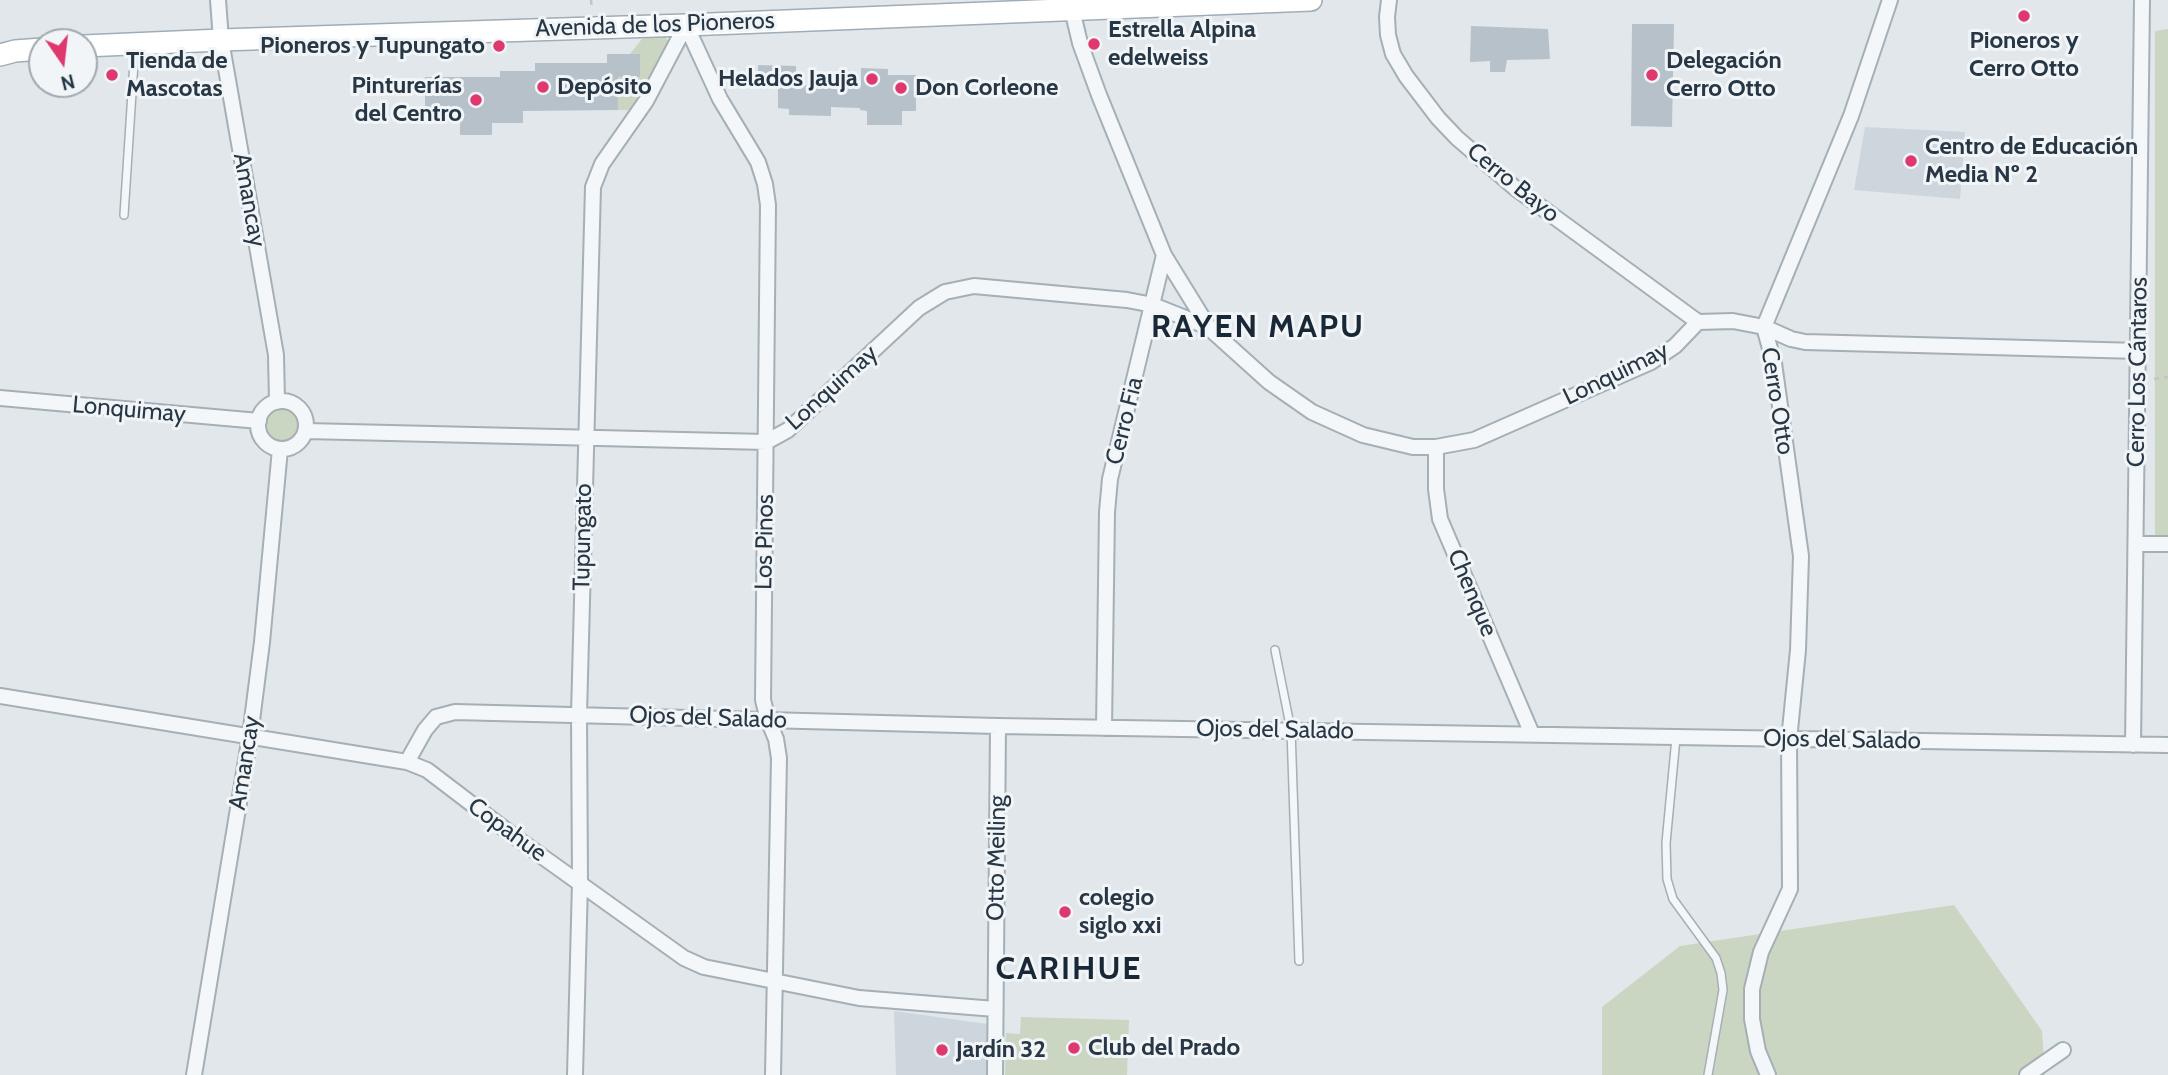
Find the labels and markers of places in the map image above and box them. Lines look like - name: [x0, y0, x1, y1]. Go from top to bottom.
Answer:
- marker: Pioneros y Cerro Otto: [2016, 8, 2032, 24]
- place label: Estrella Alpina edelweiss: [1108, 16, 1256, 72]
- place label: Pioneros y Cerro Otto: [1969, 27, 2079, 83]
- place label: Pioneros y Tupungato: [260, 32, 485, 60]
- marker: Estrella Alpina edelweiss: [1086, 36, 1102, 52]
- marker: Pioneros y Tupungato: [491, 38, 507, 54]
- place label: Tienda de Mascotas: [126, 47, 228, 103]
- place label: Delegación Cerro Otto: [1666, 47, 1782, 103]
- place label: Helados Jauja: [718, 65, 858, 93]
- marker: Tienda de Mascotas: [104, 67, 120, 83]
- marker: Delegación Cerro Otto: [1644, 67, 1660, 83]
- marker: Helados Jauja: [864, 71, 880, 87]
- place label: Pinturerías del Centro: [352, 72, 462, 128]
- place label: Depósito: [557, 73, 652, 101]
- place label: Don Corleone: [915, 74, 1058, 102]
- marker: Depósito: [535, 79, 551, 95]
- marker: Don Corleone: [893, 80, 909, 96]
- marker: Pinturerías del Centro: [468, 92, 484, 108]
- place label: Centro de Educación Media Nº 2: [1925, 133, 2138, 189]
- marker: Centro de Educación Media Nº 2: [1903, 153, 1919, 169]
- place label: colegio siglo xxi: [1079, 884, 1162, 940]
- marker: colegio siglo xxi: [1057, 904, 1073, 920]
- place label: Club del Prado: [1088, 1034, 1240, 1062]
- place label: Jardín 32: [956, 1036, 1046, 1064]
- marker: Club del Prado: [1066, 1040, 1082, 1056]
- marker: Jardín 32: [934, 1042, 950, 1058]

